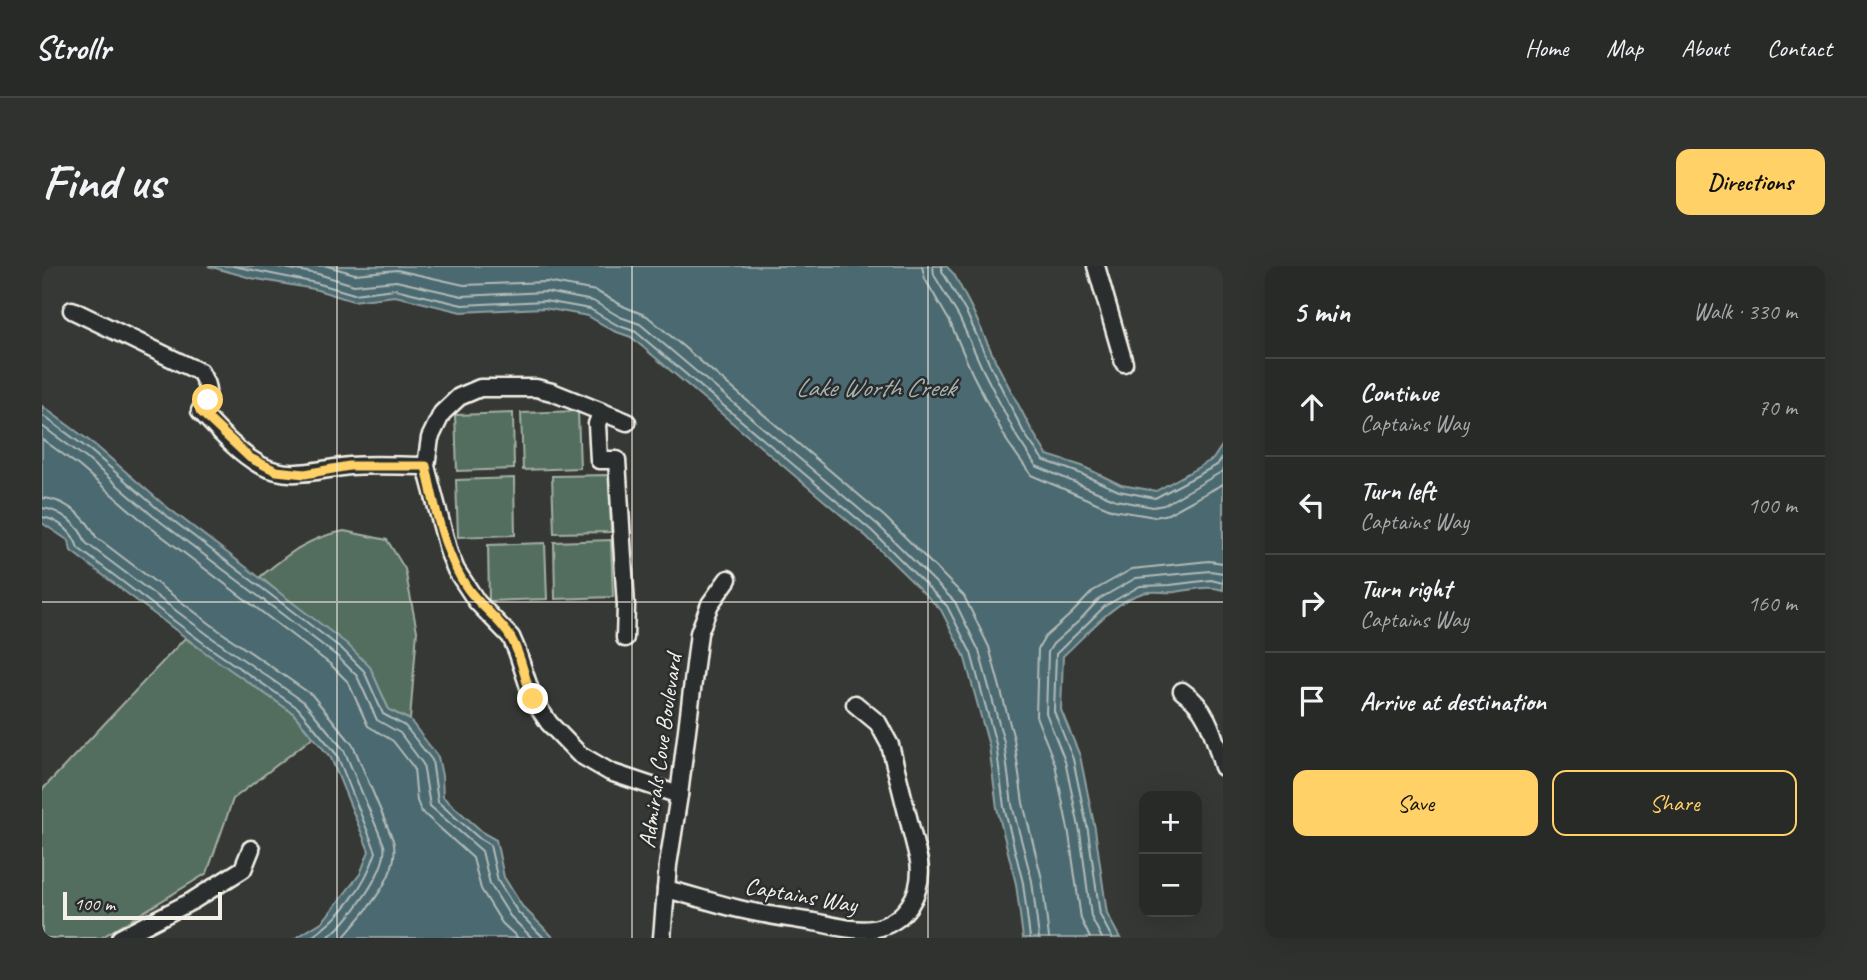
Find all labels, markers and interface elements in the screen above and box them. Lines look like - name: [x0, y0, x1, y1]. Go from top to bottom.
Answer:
- text: Strollr: [35, 27, 110, 69]
- text: Home: [1525, 33, 1568, 63]
- text: Map: [1606, 33, 1643, 63]
- text: About: [1681, 33, 1729, 63]
- text: Contact: [1767, 33, 1832, 63]
- button: Directions: [1676, 149, 1825, 215]
- text: Find us: [42, 151, 164, 213]
- text: 5 min: [1293, 293, 1350, 331]
- text: Walk · 330 m: [1693, 297, 1797, 326]
- water label: Lake Worth Creek: [795, 371, 960, 404]
- text: Continue: [1360, 376, 1438, 409]
- route start: [192, 384, 223, 415]
- icon: ahead: [1293, 388, 1331, 426]
- text: 70 m: [1758, 393, 1797, 422]
- text: Captains Way: [1360, 409, 1469, 438]
- text: Turn left: [1360, 474, 1435, 507]
- icon: left: [1293, 486, 1331, 524]
- text: 100 m: [1748, 491, 1797, 520]
- text: Captains Way: [1360, 507, 1469, 536]
- text: Turn right: [1360, 572, 1451, 605]
- icon: right: [1293, 584, 1331, 622]
- text: 160 m: [1748, 589, 1797, 618]
- text: Captains Way: [1360, 605, 1469, 634]
- street label: Admirals Cove Boulevard: [632, 649, 689, 850]
- icon: arrive: [1293, 682, 1331, 720]
- route end: [517, 683, 548, 714]
- text: Arrive at destination: [1360, 685, 1546, 718]
- button: Save: [1293, 770, 1538, 836]
- button: Share: [1552, 770, 1797, 836]
- map controls: [1139, 791, 1202, 917]
- button: +: [1139, 791, 1202, 854]
- button: −: [1139, 854, 1202, 917]
- street label: Captains Way: [742, 870, 861, 920]
- scale bar: [63, 889, 222, 921]
- text: 100 m: [74, 892, 115, 916]

